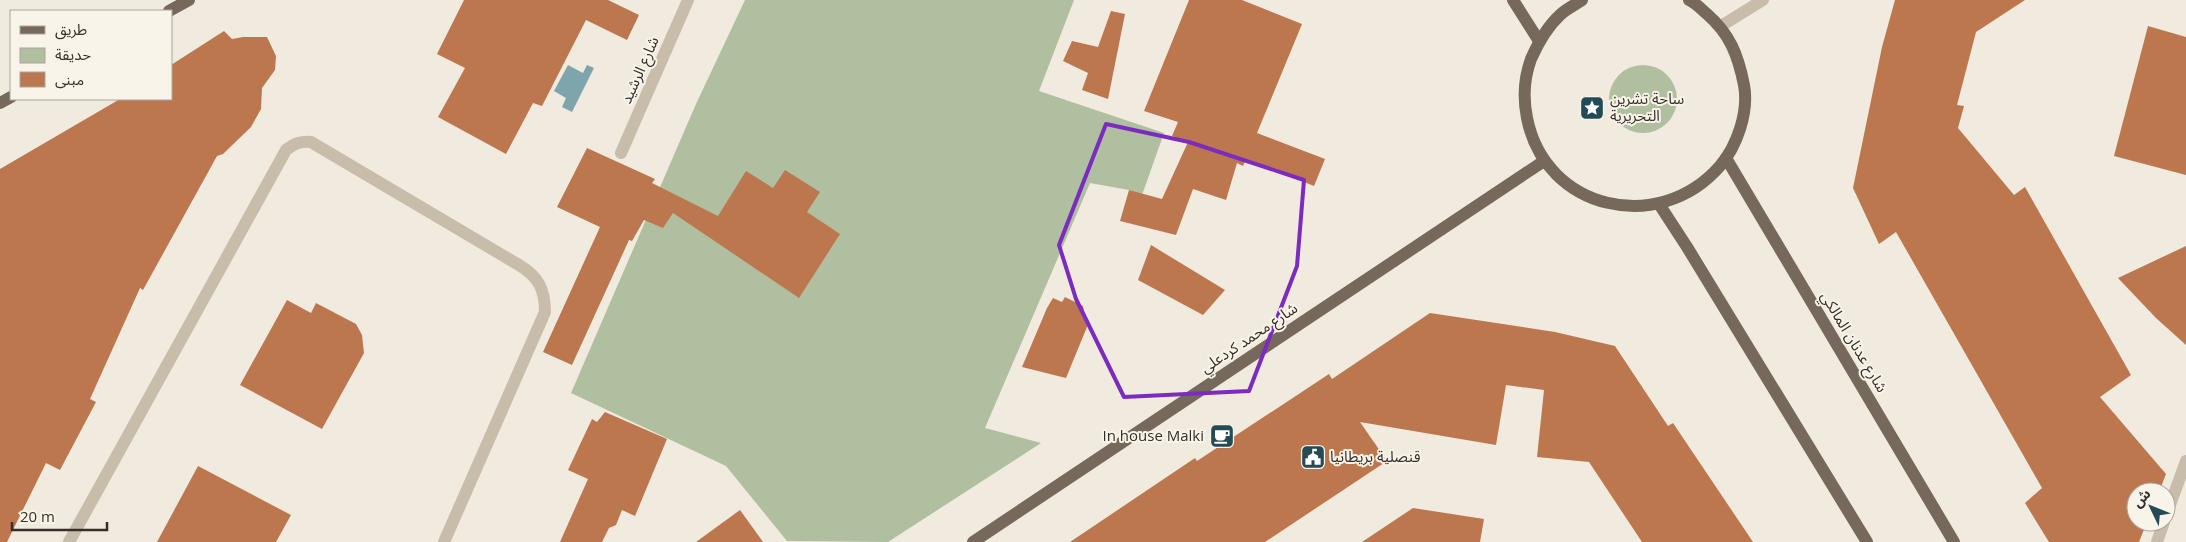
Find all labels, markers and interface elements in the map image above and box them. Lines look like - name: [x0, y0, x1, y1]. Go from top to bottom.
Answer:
- legend: [10, 10, 172, 100]
- text: طريق: [55, 19, 87, 40]
- street label: شارع الرشيد: [615, 33, 666, 108]
- text: حديقة: [55, 44, 91, 64]
- text: مبنى: [55, 69, 84, 89]
- place label: ساحة تشرين التحريرية: [1610, 88, 1685, 125]
- place icon: ساحة تشرين التحريرية: [1579, 95, 1605, 121]
- street label: شارع عدنان المالكي: [1814, 287, 1893, 397]
- street label: شارع محمد كردعلي: [1196, 297, 1303, 380]
- cafe icon: In house Malki: [1209, 423, 1235, 449]
- place label: In house Malki: [1103, 425, 1204, 445]
- public building icon: قنصلية بريطانيا: [1300, 444, 1326, 470]
- place label: قنصلية بريطانيا: [1330, 446, 1421, 466]
- north arrow: [2126, 482, 2176, 532]
- text: ش: [2128, 484, 2155, 511]
- scale bar: [12, 500, 108, 532]
- text: 20 m: [20, 506, 55, 526]

